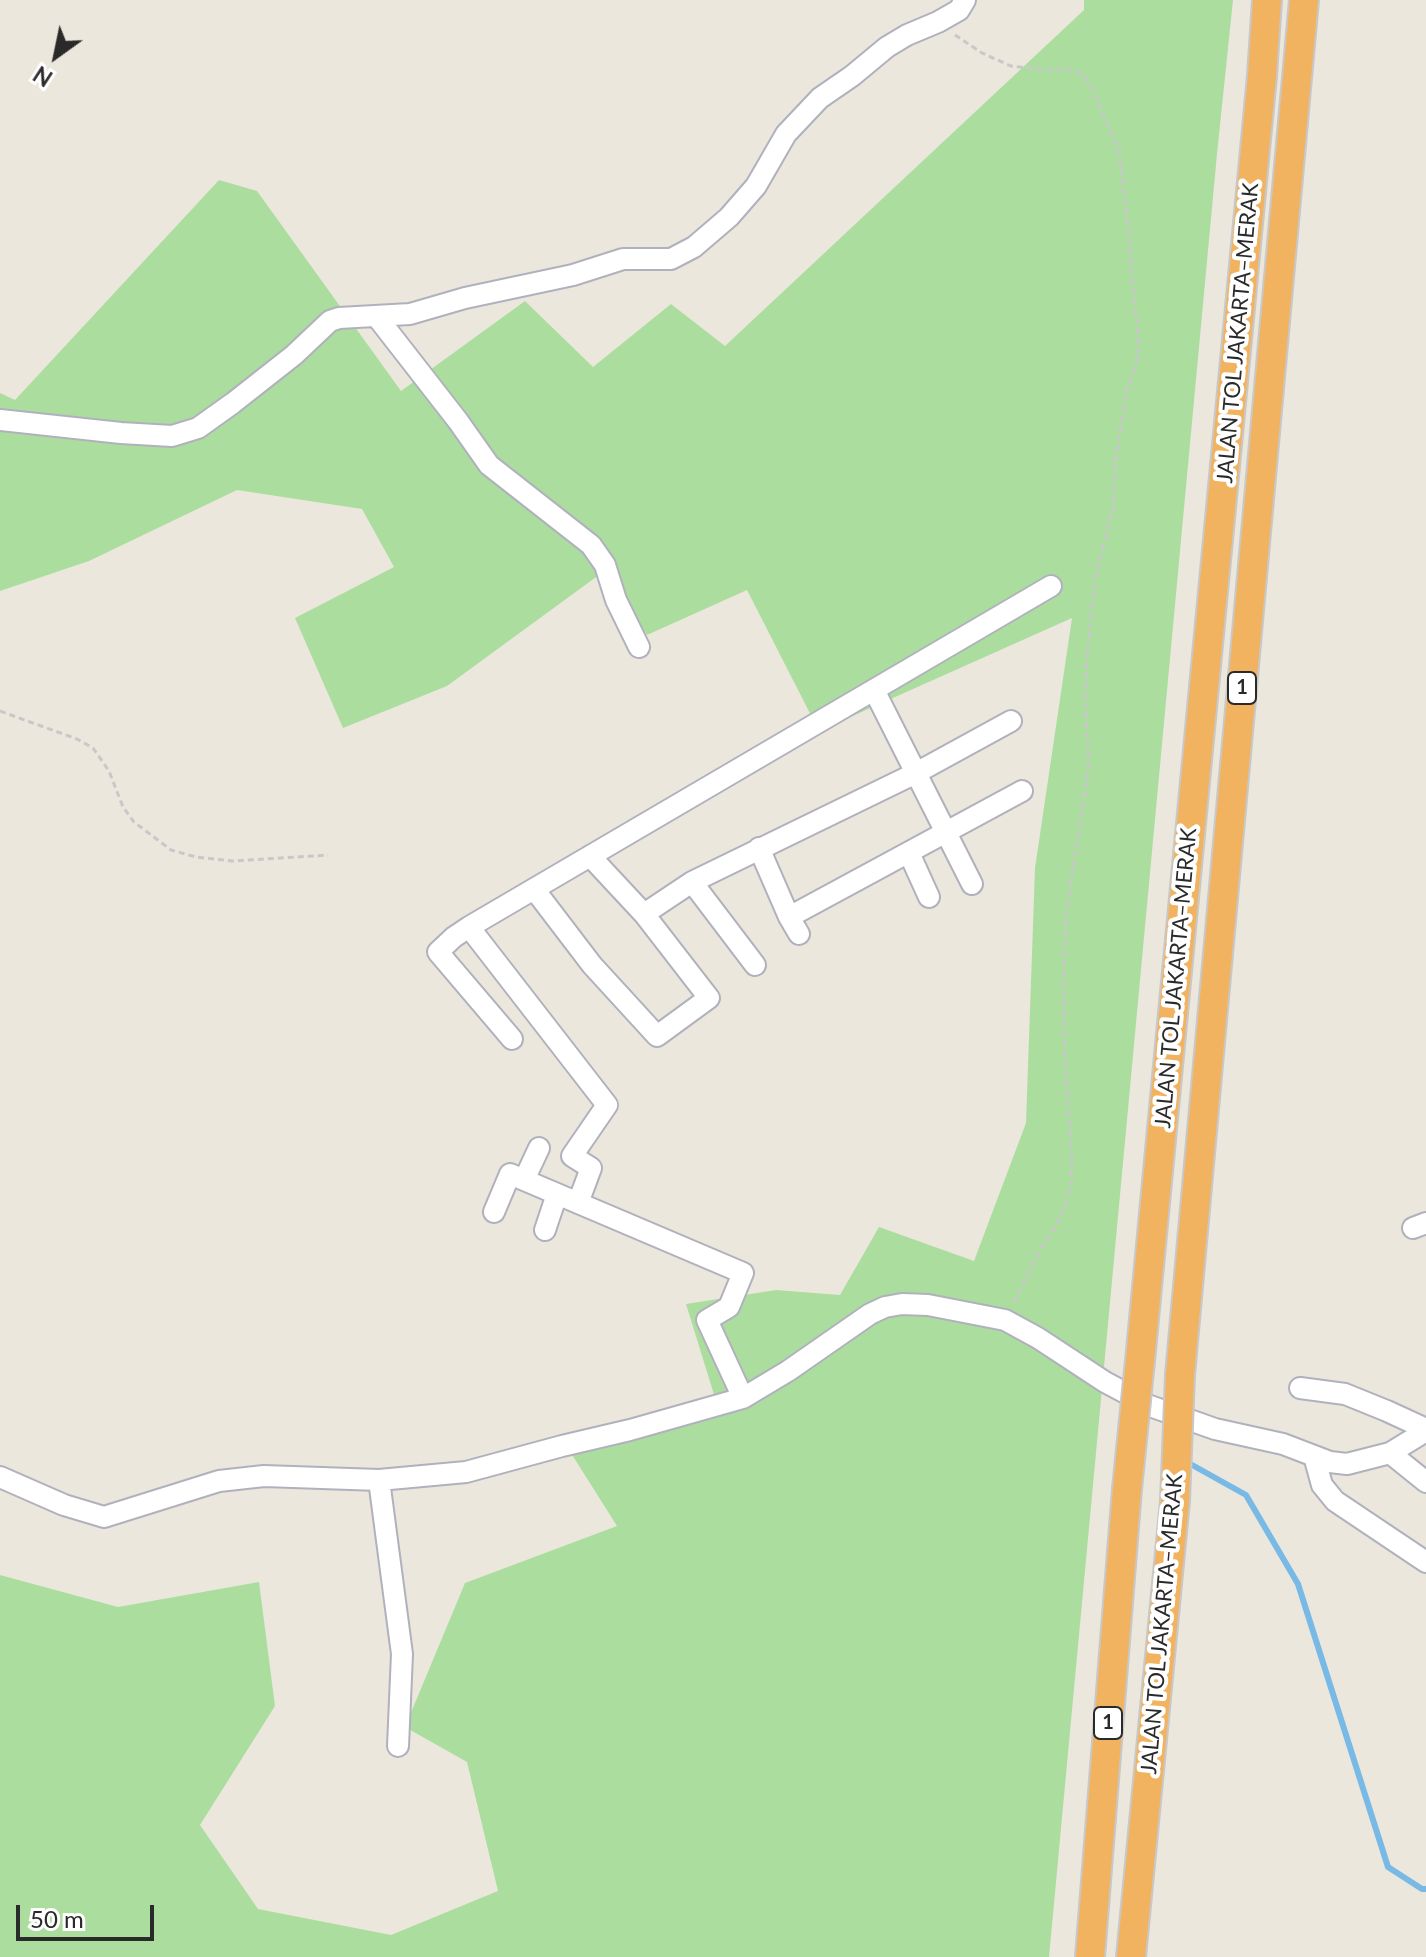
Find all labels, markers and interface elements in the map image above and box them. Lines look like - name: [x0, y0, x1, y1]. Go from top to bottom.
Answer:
- north arrow: [16, 16, 96, 96]
- text: N: [28, 61, 57, 92]
- street label: JALAN TOL JAKARTA–MERAK: [1212, 182, 1264, 484]
- road number: 1: [1228, 672, 1256, 704]
- street label: JALAN TOL JAKARTA–MERAK: [1150, 827, 1202, 1129]
- street label: JALAN TOL JAKARTA–MERAK: [1136, 1473, 1188, 1775]
- road number: 1: [1094, 1707, 1122, 1739]
- scale bar: [20, 1889, 158, 1939]
- text: 50 m: [30, 1904, 84, 1933]

